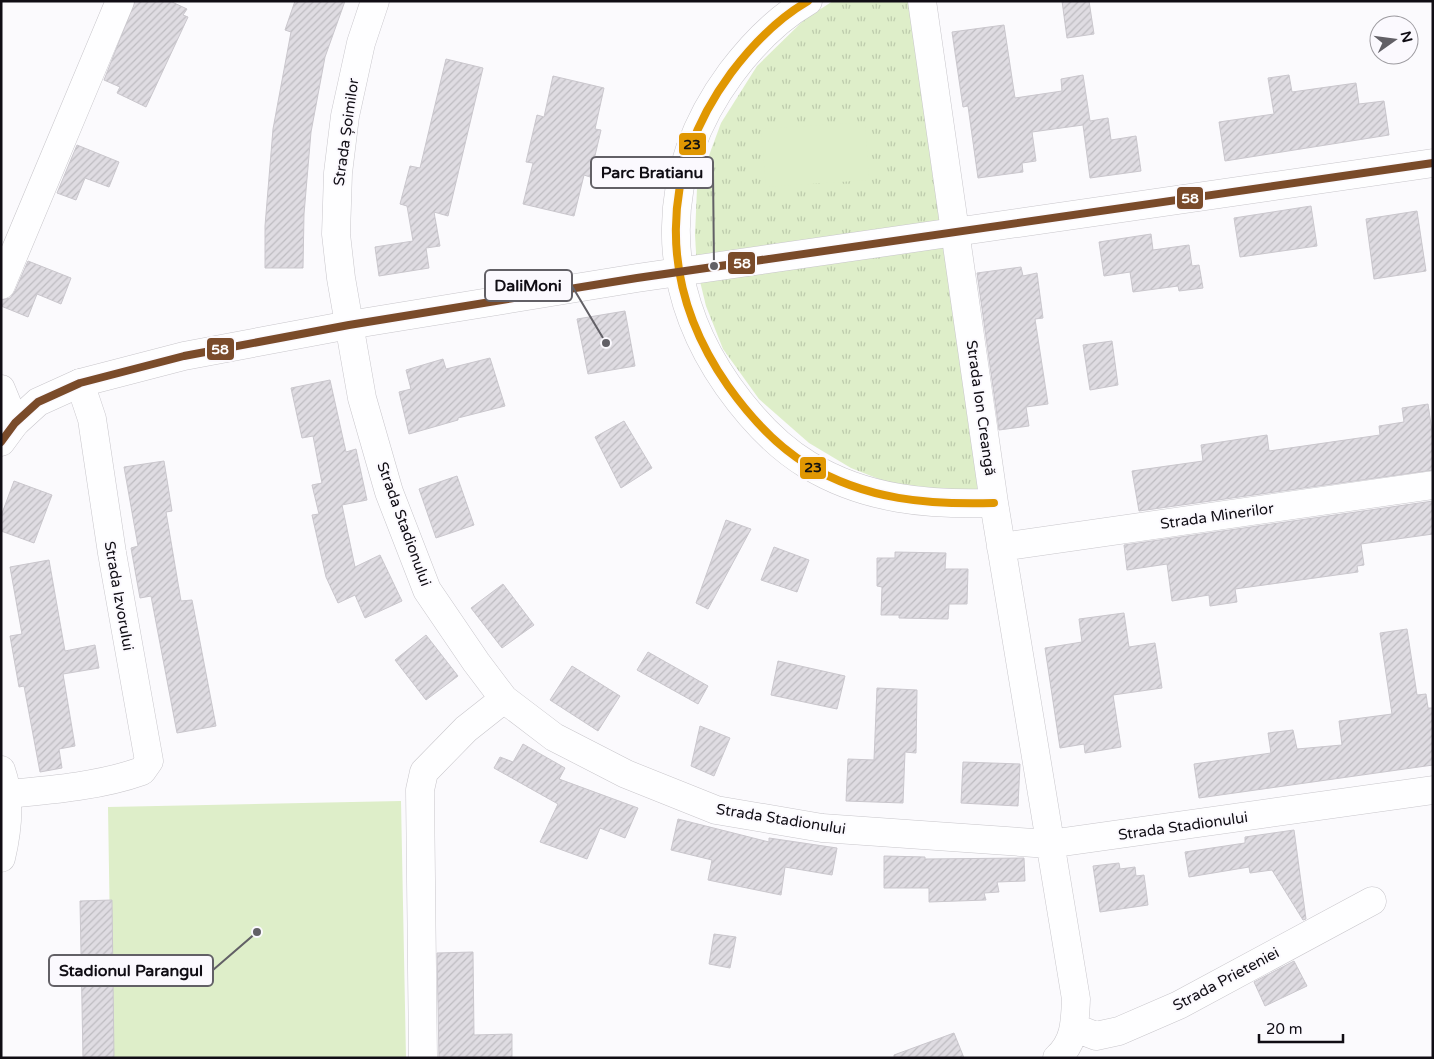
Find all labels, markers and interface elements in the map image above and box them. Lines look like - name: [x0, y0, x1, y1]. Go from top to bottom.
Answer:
- north arrow: [1369, 15, 1419, 65]
- text: N: [1397, 29, 1416, 44]
- street label: Strada Șoimilor: [330, 77, 363, 187]
- line badge: 23: [678, 132, 707, 156]
- text: 23: [683, 136, 701, 153]
- callout: Parc Bratianu: [591, 157, 713, 188]
- text: Parc Bratianu: [601, 163, 703, 183]
- line badge: 58: [1176, 186, 1204, 210]
- text: 58: [1181, 190, 1199, 207]
- line badge: 58: [727, 251, 756, 275]
- text: 58: [733, 255, 751, 272]
- callout: DaliMoni: [485, 270, 572, 301]
- text: DaliMoni: [494, 276, 562, 296]
- line badge: 58: [206, 337, 235, 361]
- street label: Strada Ion Creangă: [963, 339, 999, 477]
- text: 58: [211, 341, 229, 358]
- line badge: 23: [799, 456, 827, 480]
- street label: Strada Stadionului: [373, 459, 435, 589]
- text: 23: [804, 459, 822, 476]
- street label: Strada Minerilor: [1159, 499, 1275, 533]
- street label: Strada Izvorului: [101, 540, 137, 652]
- street label: Strada Stadionului: [715, 800, 847, 838]
- street label: Strada Stadionului: [1117, 808, 1249, 844]
- street label: Strada Prieteniei: [1170, 943, 1282, 1015]
- callout: Stadionul Parangul: [49, 955, 213, 986]
- text: Stadionul Parangul: [59, 961, 203, 981]
- scale bar: [1259, 1012, 1343, 1044]
- text: 20 m: [1266, 1020, 1303, 1038]

